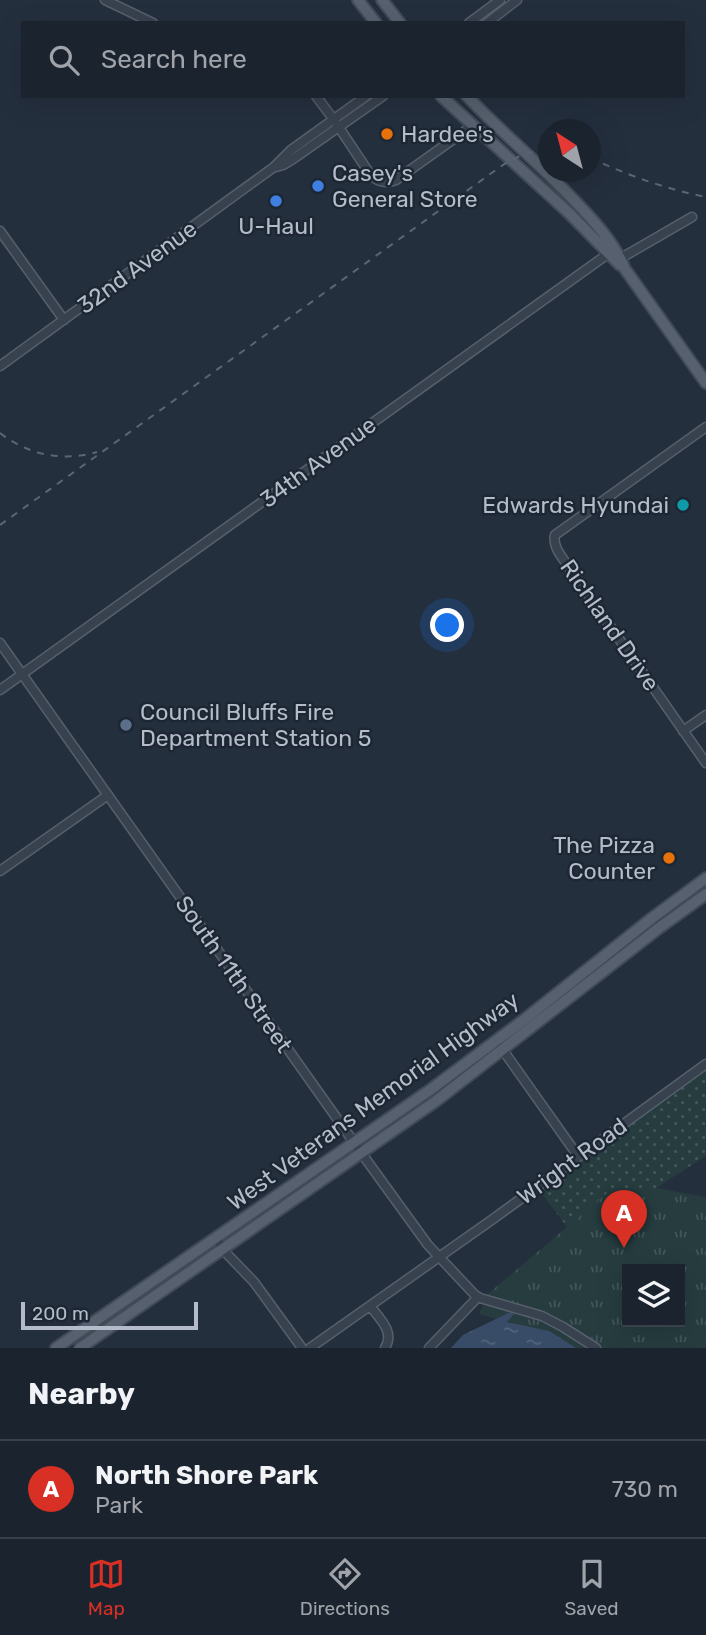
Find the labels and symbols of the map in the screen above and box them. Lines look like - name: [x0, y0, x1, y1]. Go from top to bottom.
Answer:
- north arrow: [538, 119, 601, 182]
- place label: Hardee's: [401, 120, 494, 148]
- marker: Hardee's: [379, 126, 395, 142]
- place label: Casey's General Store: [332, 159, 478, 213]
- marker: Casey's General Store: [310, 178, 326, 194]
- marker: U-Haul: [268, 193, 284, 209]
- place label: U-Haul: [238, 212, 314, 240]
- street label: 32nd Avenue: [72, 214, 202, 320]
- street label: 34th Avenue: [254, 410, 382, 514]
- place label: Edwards Hyundai: [482, 491, 669, 519]
- marker: Edwards Hyundai: [675, 497, 691, 513]
- street label: Richland Drive: [554, 554, 666, 696]
- your location: [430, 608, 464, 642]
- place label: Council Bluffs Fire Department Station 5: [140, 698, 371, 752]
- marker: Council Bluffs Fire Department Station 5: [118, 717, 134, 733]
- place label: The Pizza Counter: [553, 831, 655, 885]
- marker: The Pizza Counter: [661, 850, 677, 866]
- street label: South 11th Street: [170, 890, 298, 1058]
- street label: West Veterans Memorial Highway: [222, 986, 524, 1216]
- street label: Wright Road: [512, 1112, 632, 1210]
- pin: A: [601, 1190, 647, 1248]
- scale bar: [21, 1299, 198, 1331]

